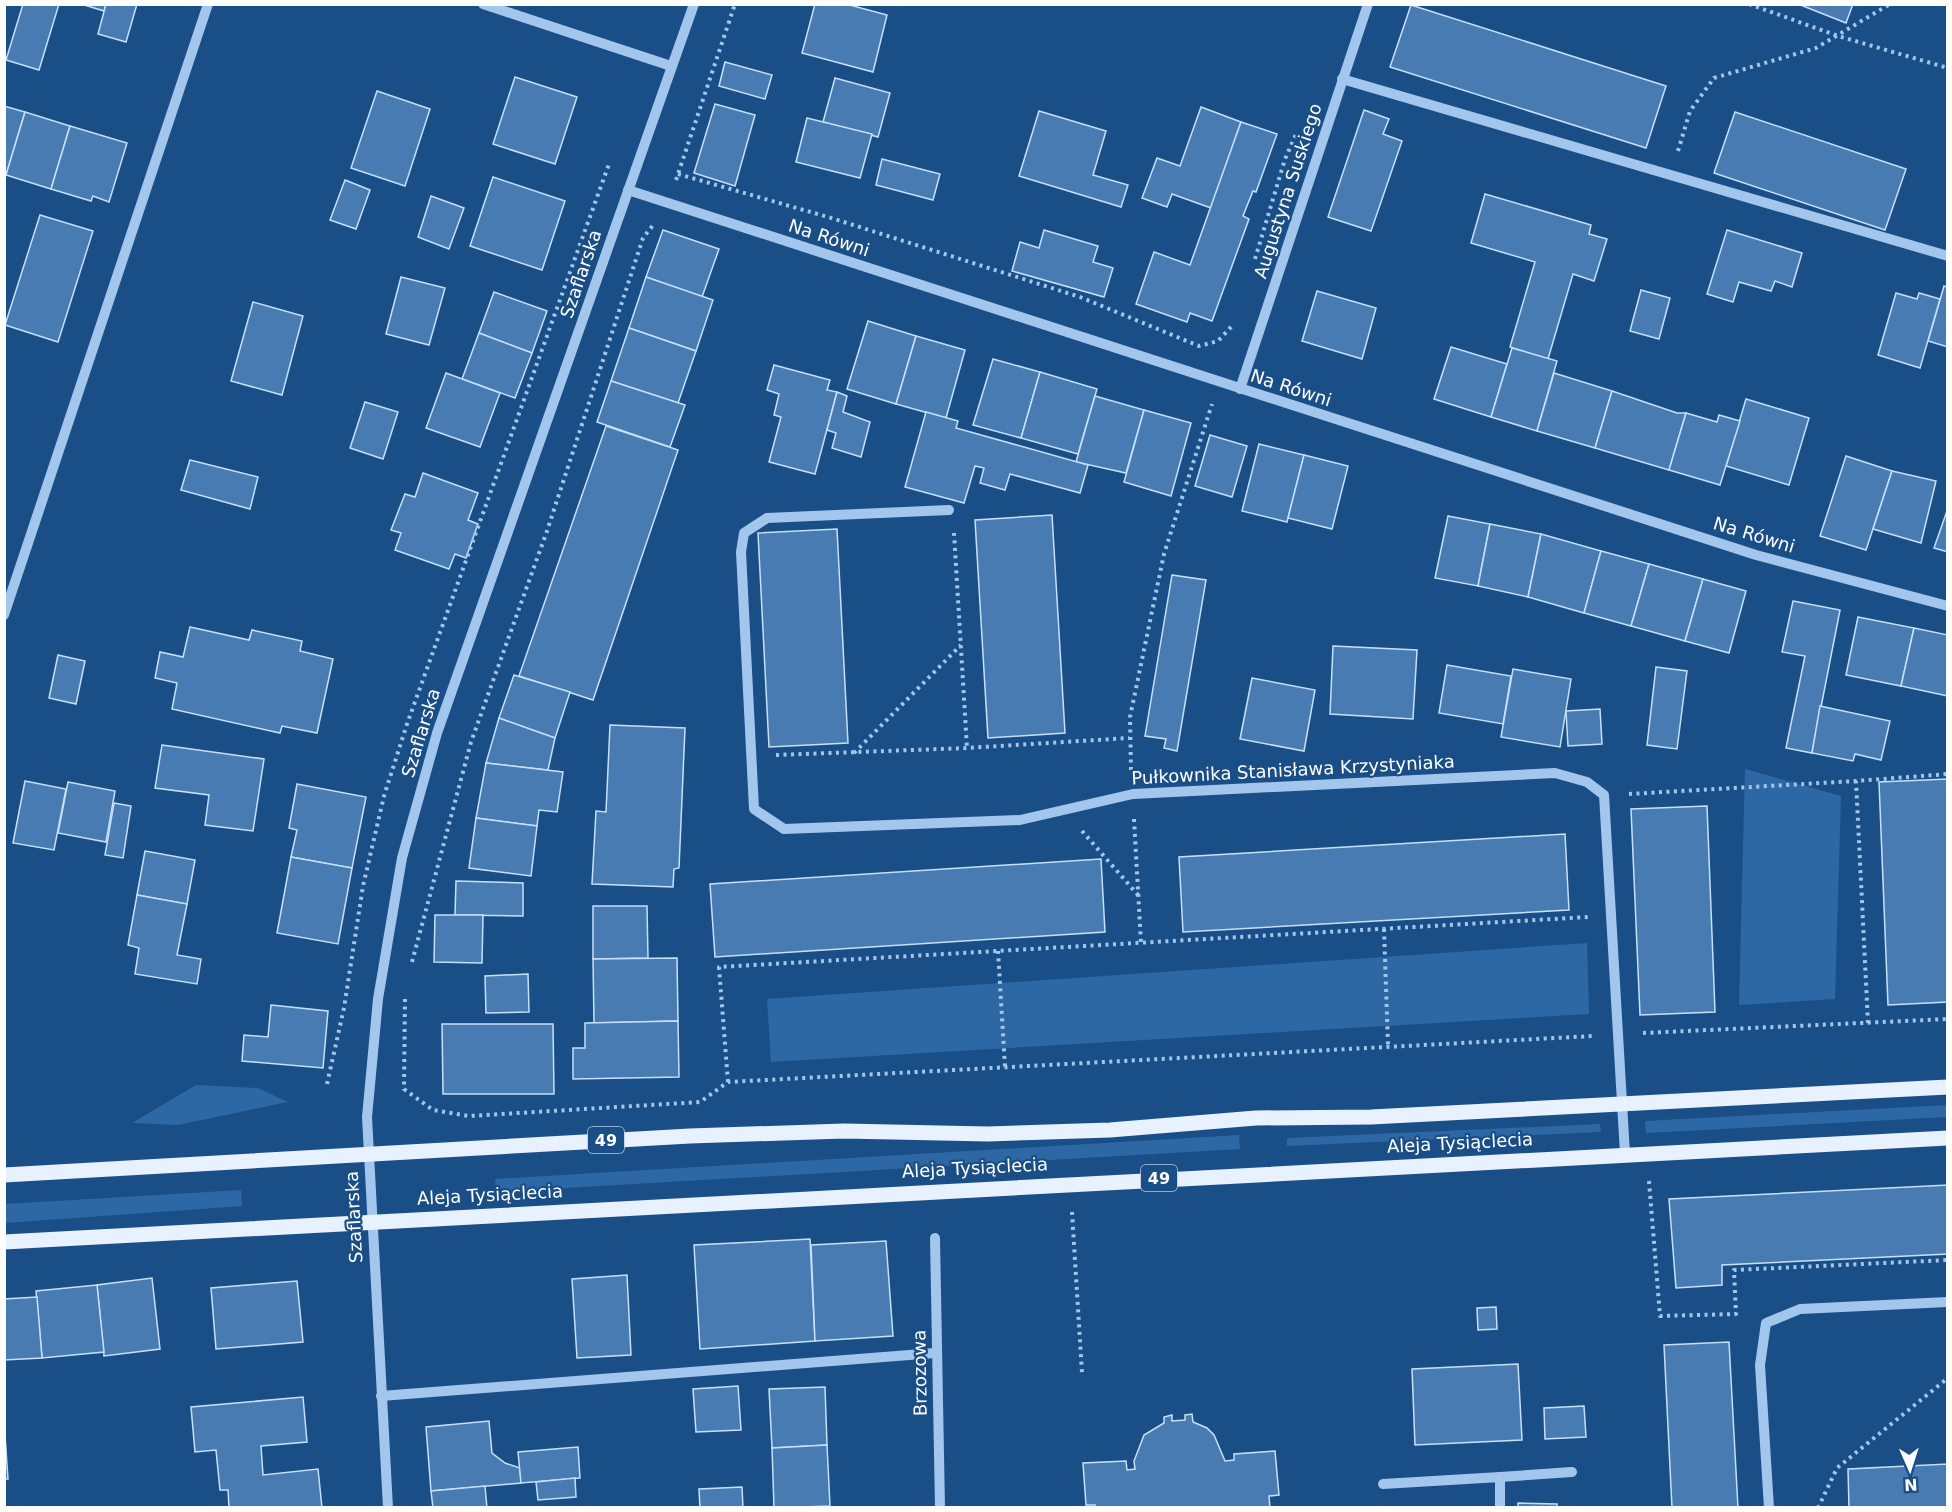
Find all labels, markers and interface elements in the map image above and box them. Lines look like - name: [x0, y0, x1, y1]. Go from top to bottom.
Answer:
- street label: Augustyna Suskiego: [1249, 101, 1326, 281]
- street label: Na Równi: [786, 215, 872, 260]
- street label: Szaflarska: [556, 227, 605, 321]
- street label: Na Równi: [1248, 365, 1334, 410]
- street label: Na Równi: [1711, 512, 1797, 557]
- street label: Szaflarska: [397, 686, 444, 780]
- street label: Pułkownika Stanisława Krzystyniaka: [1131, 751, 1455, 788]
- road number: 49: [588, 1127, 624, 1153]
- street label: Aleja Tysiąclecia: [1386, 1128, 1534, 1157]
- street label: Aleja Tysiąclecia: [901, 1153, 1049, 1182]
- road number: 49: [1141, 1165, 1177, 1191]
- street label: Szaflarska: [341, 1170, 366, 1264]
- street label: Aleja Tysiąclecia: [416, 1180, 564, 1209]
- street label: Brzozowa: [908, 1330, 931, 1416]
- north arrow: [1880, 1440, 1940, 1500]
- text: N: [1904, 1475, 1918, 1494]

